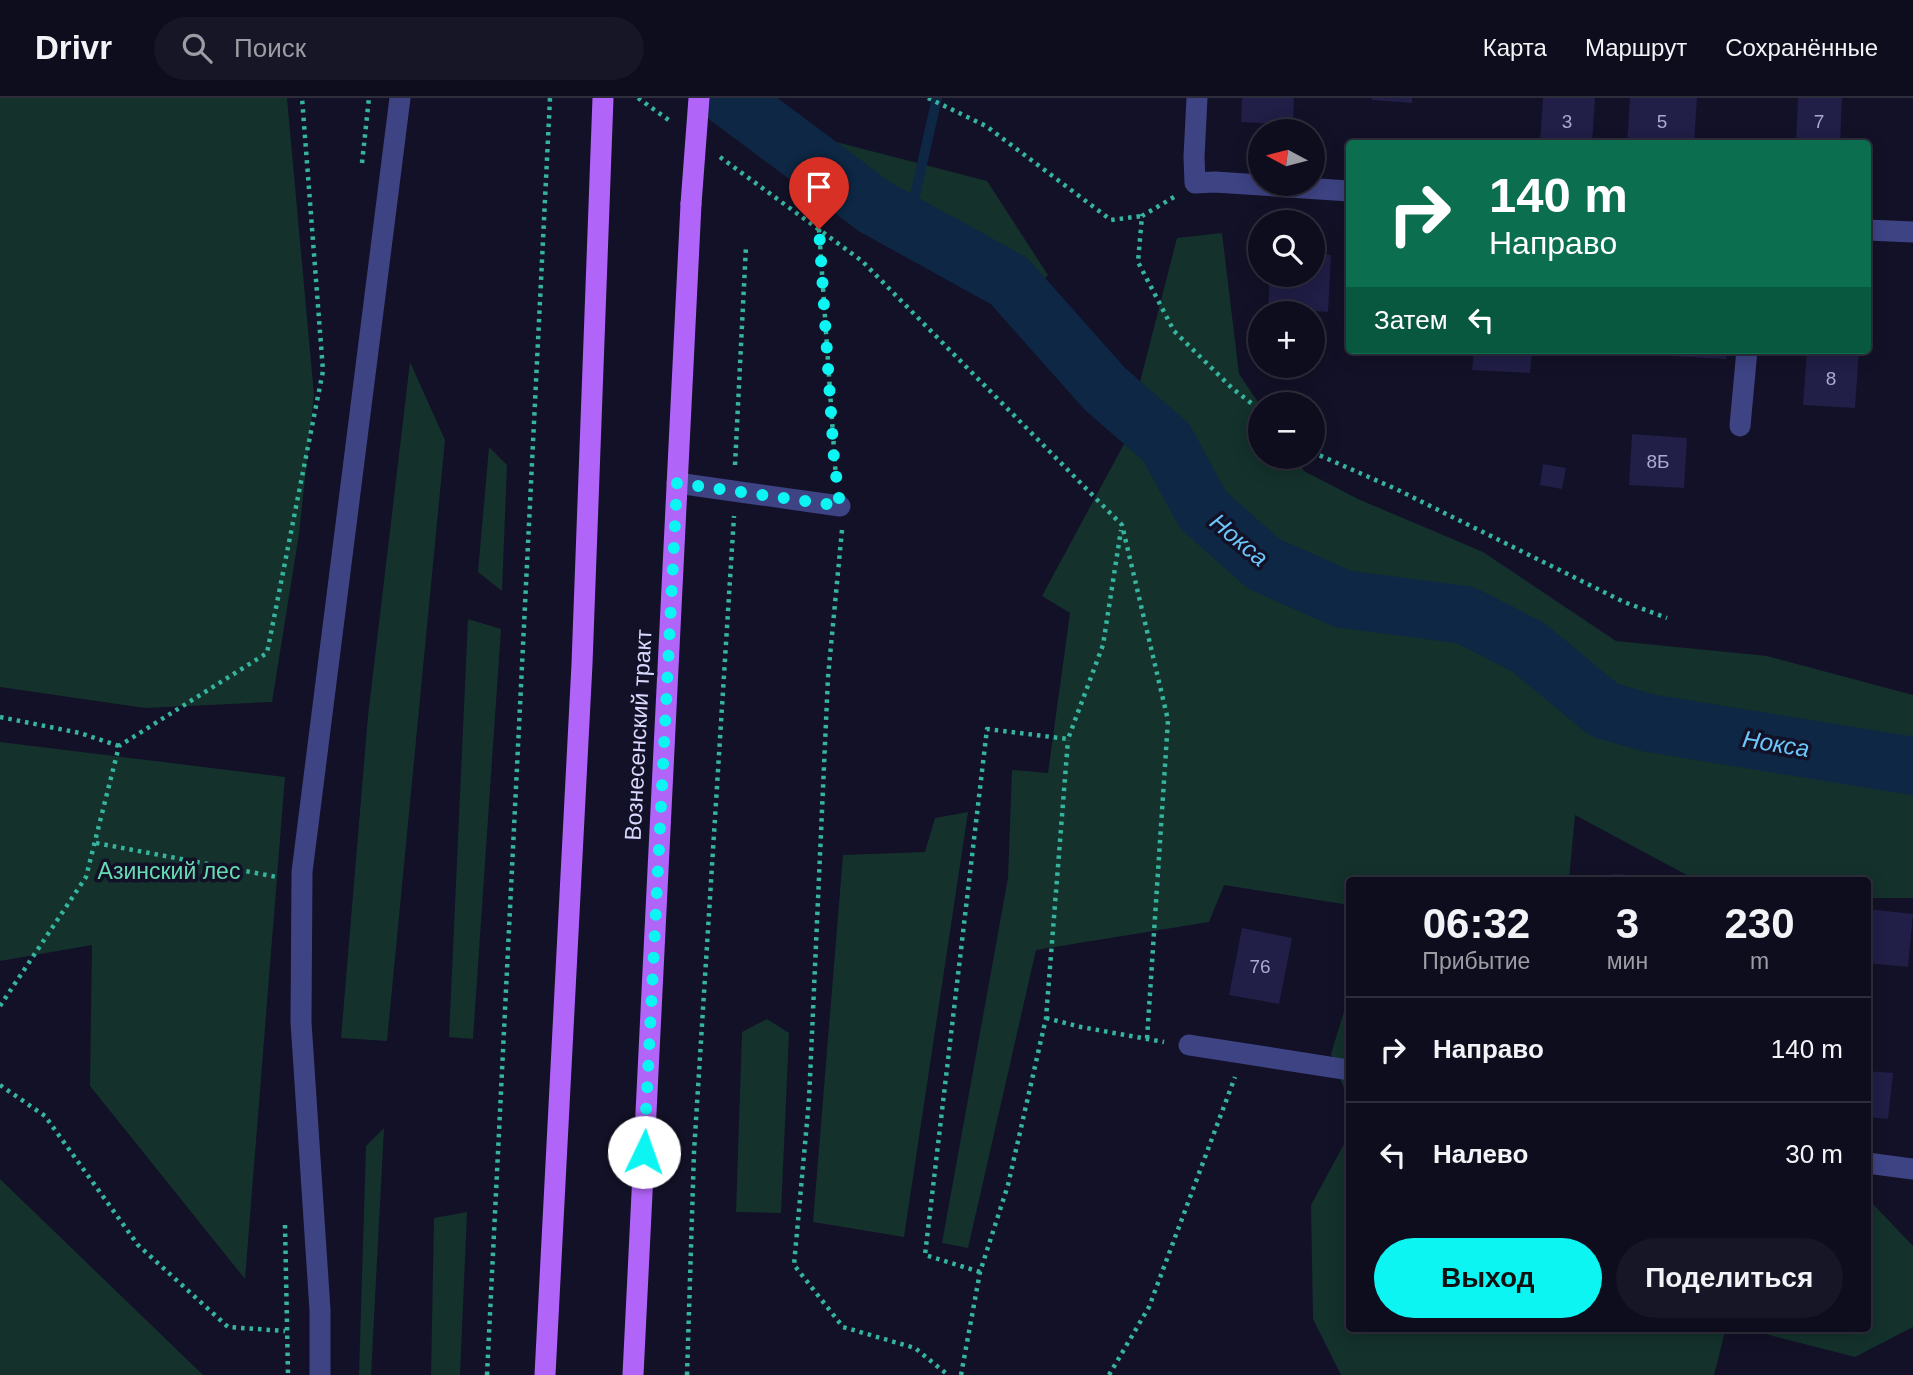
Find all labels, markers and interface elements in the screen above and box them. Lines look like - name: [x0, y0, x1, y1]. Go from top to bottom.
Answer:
- search box: [154, 17, 644, 80]
- text: Drivr: [35, 29, 112, 66]
- icon: search: [178, 29, 216, 67]
- text: Поиск: [234, 33, 306, 63]
- text: Карта: [1483, 34, 1547, 61]
- text: Маршрут: [1585, 34, 1687, 61]
- text: Сохранённые: [1725, 34, 1878, 61]
- house number: 3: [1562, 111, 1572, 132]
- house number: 5: [1657, 111, 1667, 132]
- house number: 7: [1814, 111, 1824, 132]
- north arrow: [1248, 119, 1325, 196]
- map controls: [1248, 119, 1325, 469]
- pin: [789, 157, 849, 229]
- icon: arrive: [800, 168, 838, 206]
- icon: right: [1374, 168, 1465, 259]
- text: 140 m: [1489, 168, 1628, 222]
- button: search: [1248, 210, 1325, 287]
- text: Направо: [1489, 225, 1617, 261]
- button: +: [1248, 301, 1325, 378]
- icon: left: [1462, 301, 1500, 339]
- text: Затем: [1374, 305, 1448, 335]
- house number: 8: [1826, 368, 1836, 389]
- button: −: [1248, 392, 1325, 469]
- house number: 8Б: [1646, 451, 1670, 472]
- water label: Нокса: [1205, 508, 1274, 572]
- street label: Вознесенский тракт: [619, 628, 657, 841]
- water label: Нокса: [1741, 725, 1811, 762]
- park label: Азинский лес: [98, 858, 240, 884]
- text: 06:32: [1423, 900, 1530, 947]
- text: 3: [1616, 900, 1639, 947]
- text: 230: [1725, 900, 1795, 947]
- text: Прибытие: [1422, 948, 1530, 974]
- text: мин: [1607, 948, 1648, 974]
- text: m: [1750, 948, 1769, 974]
- house number: 76: [1249, 956, 1271, 977]
- icon: right: [1374, 1031, 1412, 1069]
- text: Направо: [1433, 1034, 1544, 1064]
- text: 140 m: [1771, 1034, 1843, 1064]
- position arrow: [607, 1115, 681, 1189]
- icon: left: [1374, 1136, 1412, 1174]
- text: Налево: [1433, 1139, 1528, 1169]
- text: 30 m: [1785, 1139, 1843, 1169]
- button: Выход: [1374, 1238, 1602, 1318]
- button: Поделиться: [1616, 1238, 1843, 1318]

